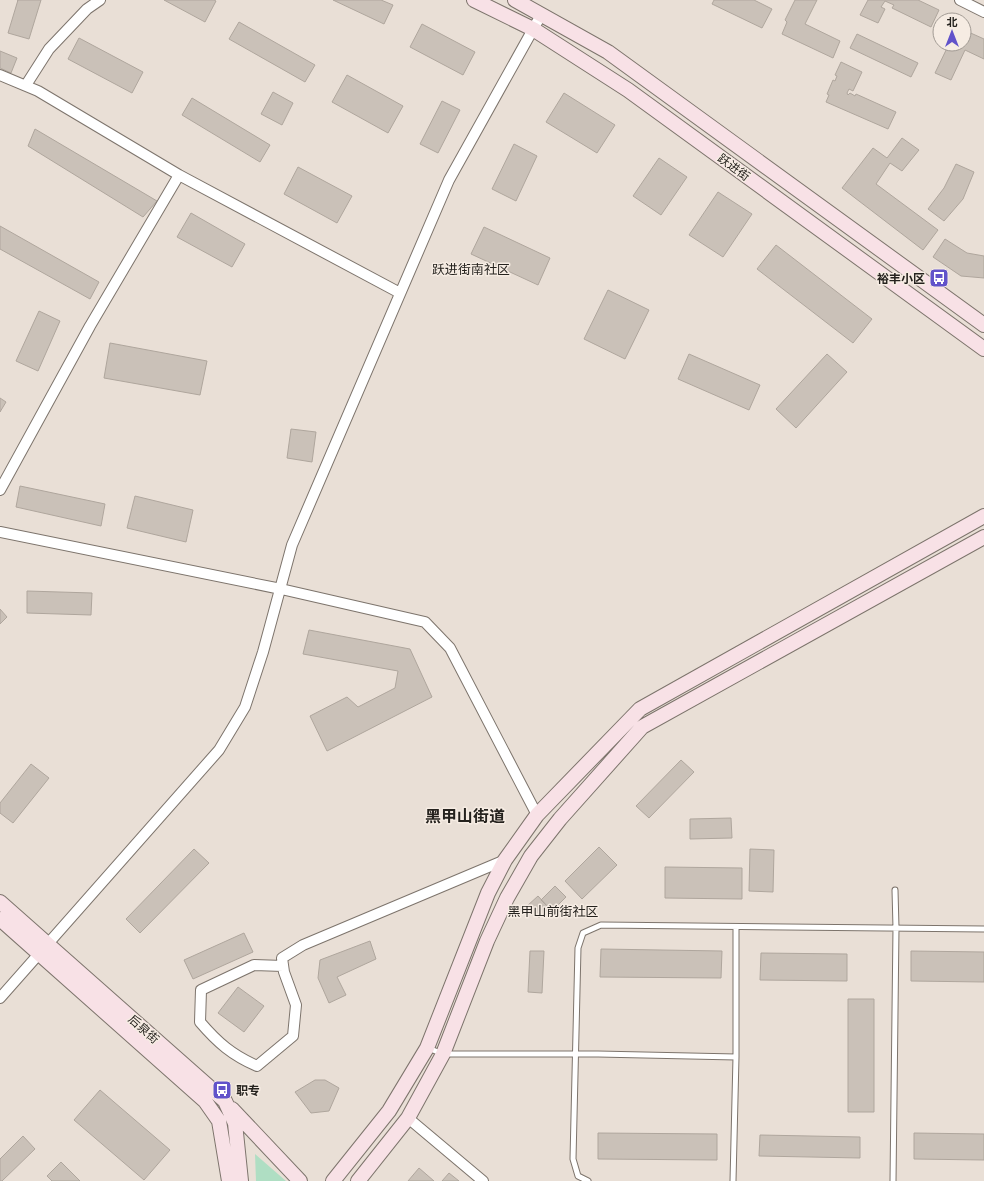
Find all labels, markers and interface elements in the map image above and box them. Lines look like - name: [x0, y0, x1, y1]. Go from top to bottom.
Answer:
- north arrow: [932, 12, 972, 52]
- text: 北: [947, 15, 958, 29]
- street label: 跃进街: [715, 150, 753, 184]
- district label: 跃进街南社区: [432, 261, 510, 277]
- bus stop icon: 裕丰小区: [928, 267, 950, 289]
- place label: 裕丰小区: [877, 271, 925, 286]
- district label: 黑甲山街道: [425, 806, 505, 826]
- district label: 黑甲山前街社区: [507, 903, 599, 919]
- street label: 后泉街: [126, 1011, 162, 1047]
- bus stop icon: 职专: [211, 1079, 233, 1101]
- place label: 职专: [236, 1083, 260, 1098]

